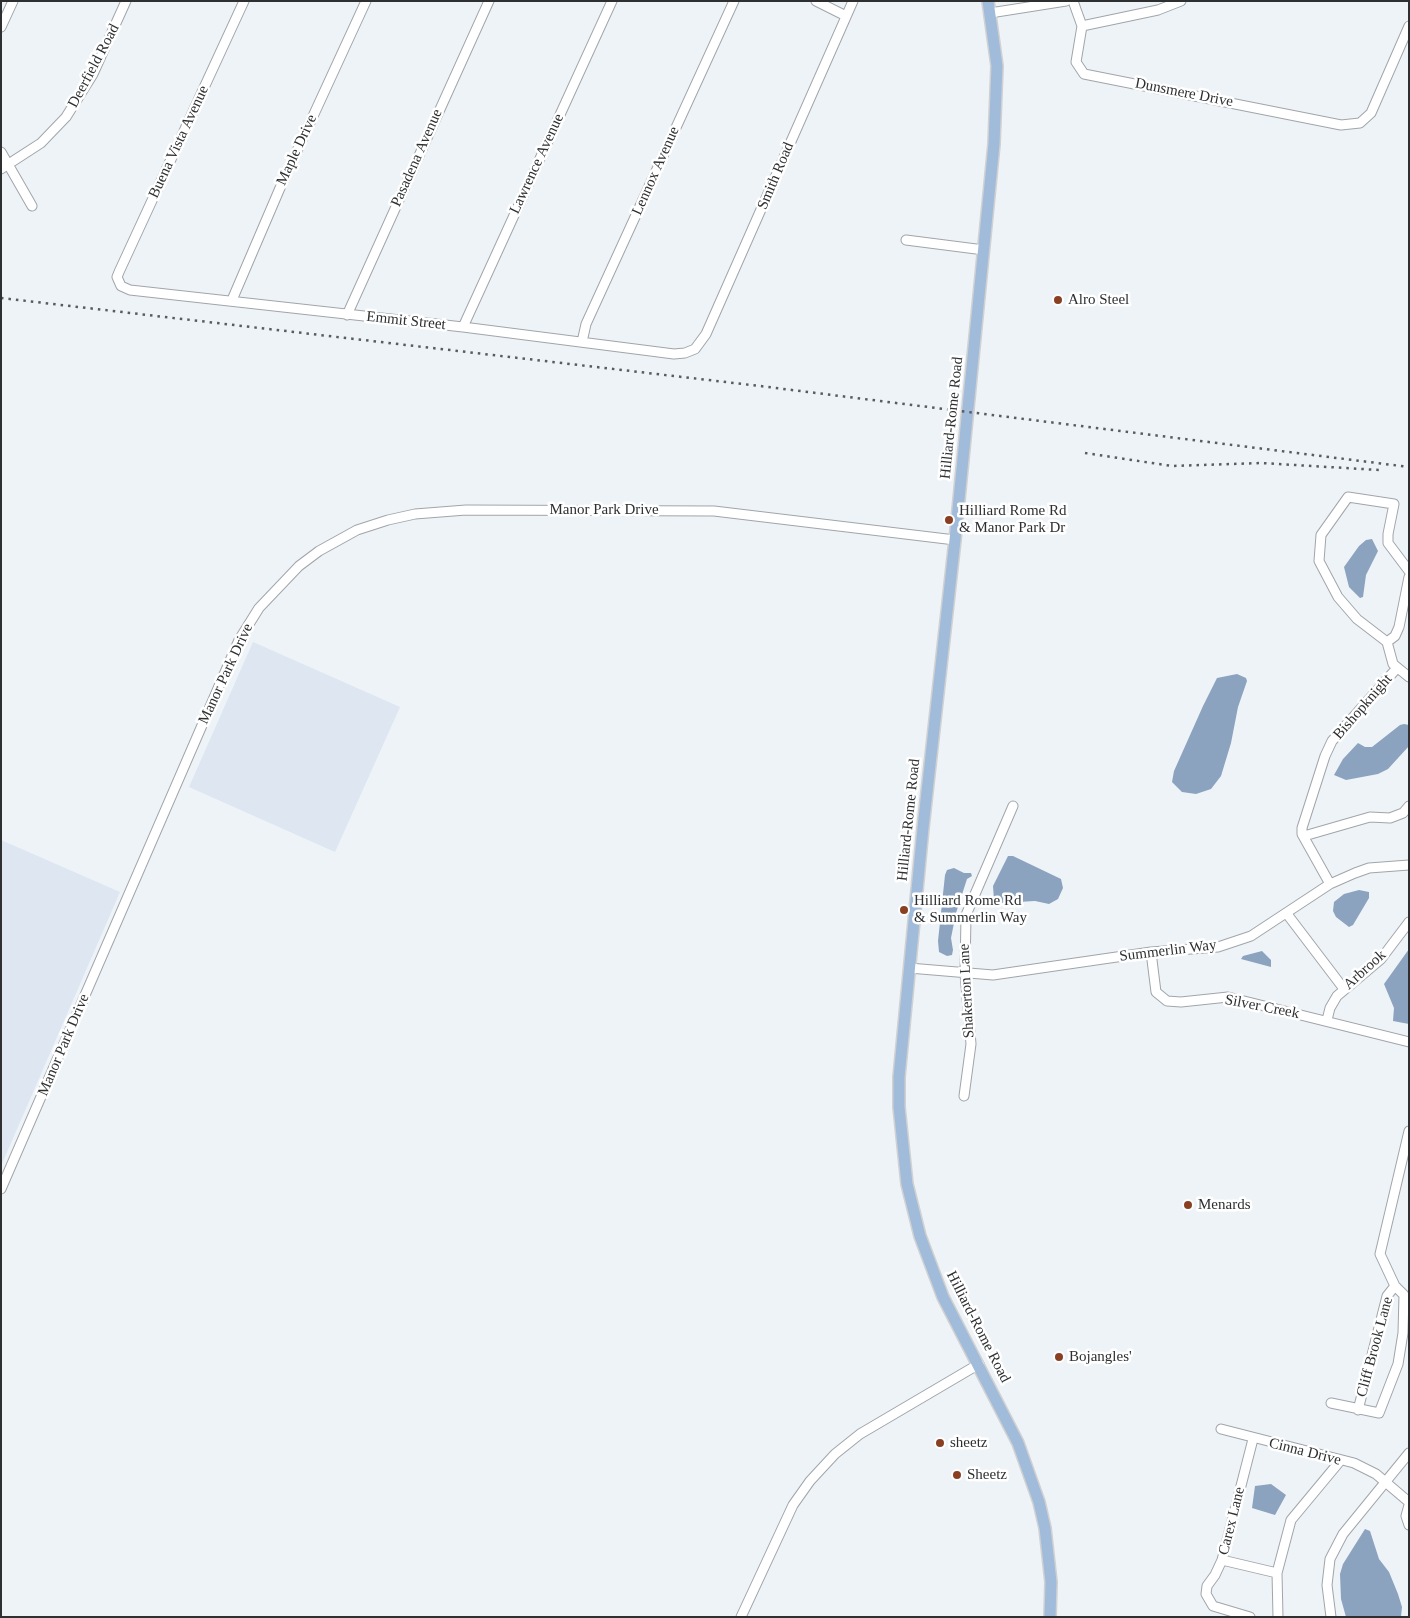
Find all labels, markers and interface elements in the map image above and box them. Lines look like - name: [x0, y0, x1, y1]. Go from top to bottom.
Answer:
- street label: Deerfield Road: [64, 21, 124, 111]
- street label: Dunsmere Drive: [1133, 75, 1235, 111]
- street label: Buena Vista Avenue: [145, 83, 213, 201]
- street label: Pasadena Avenue: [387, 106, 447, 210]
- street label: Lawrence Avenue: [506, 111, 568, 217]
- street label: Maple Drive: [273, 112, 321, 188]
- street label: Lennox Avenue: [628, 124, 684, 218]
- street label: Smith Road: [754, 140, 798, 212]
- place label: Alro Steel: [1068, 291, 1129, 309]
- marker: Alro Steel: [1052, 294, 1064, 306]
- street label: Emmit Street: [365, 308, 447, 334]
- street label: Hilliard-Rome Road: [937, 356, 967, 480]
- street label: Manor Park Drive: [549, 501, 659, 519]
- place label: Hilliard Rome Rd & Manor Park Dr: [959, 502, 1066, 537]
- marker: Hilliard Rome Rd & Manor Park Dr: [943, 514, 955, 526]
- street label: Manor Park Drive: [195, 621, 257, 727]
- street label: Bishopknight: [1330, 671, 1396, 743]
- street label: Hilliard-Rome Road: [894, 758, 924, 882]
- place label: Hilliard Rome Rd & Summerlin Way: [914, 892, 1027, 927]
- marker: Hilliard Rome Rd & Summerlin Way: [898, 904, 910, 916]
- street label: Summerlin Way: [1119, 936, 1217, 966]
- street label: Shakerton Lane: [956, 943, 978, 1039]
- street label: Arbrook: [1340, 946, 1390, 994]
- street label: Manor Park Drive: [34, 991, 94, 1099]
- street label: Silver Creek: [1223, 991, 1301, 1023]
- place label: Menards: [1198, 1196, 1250, 1214]
- marker: Menards: [1182, 1199, 1194, 1211]
- street label: Hilliard-Rome Road: [942, 1268, 1014, 1386]
- street label: Cliff Brook Lane: [1353, 1295, 1397, 1399]
- place label: Bojangles': [1069, 1348, 1132, 1366]
- marker: Bojangles': [1053, 1351, 1065, 1363]
- place label: sheetz: [950, 1434, 987, 1452]
- street label: Cinna Drive: [1267, 1434, 1343, 1470]
- marker: sheetz: [934, 1437, 946, 1449]
- place label: Sheetz: [967, 1466, 1007, 1484]
- marker: Sheetz: [951, 1469, 963, 1481]
- street label: Carex Lane: [1215, 1485, 1249, 1557]

